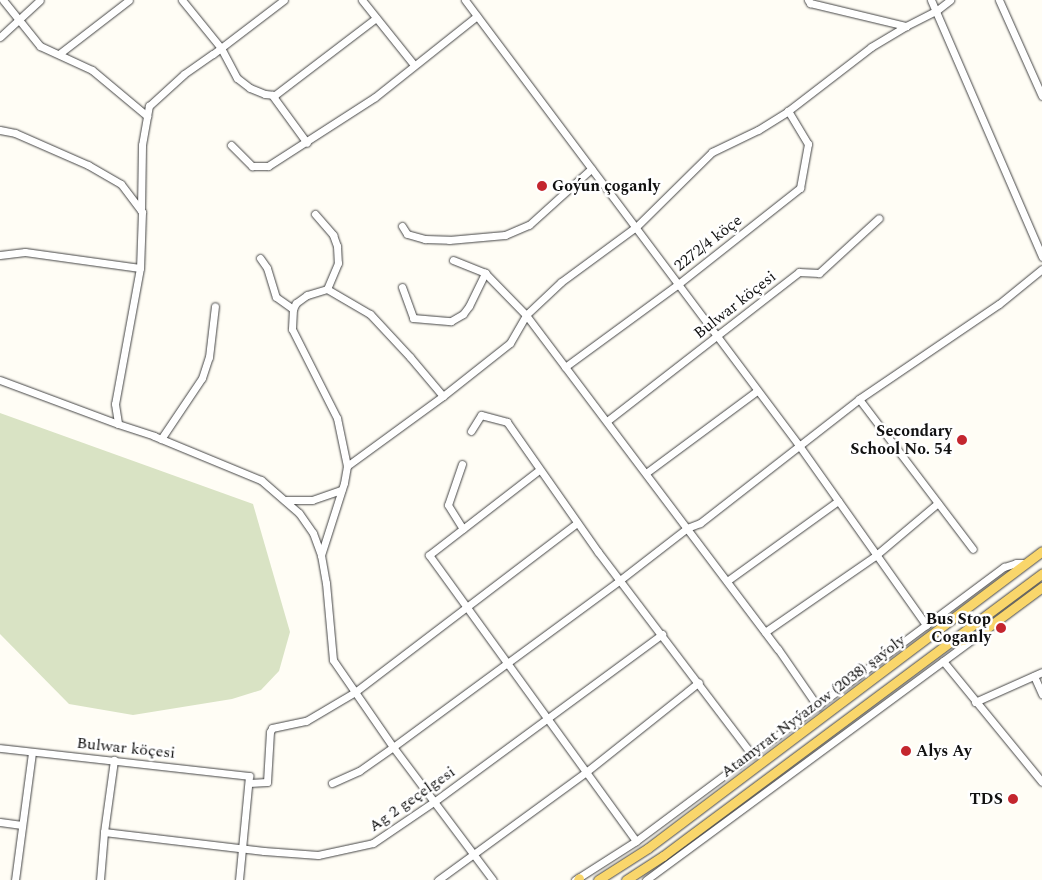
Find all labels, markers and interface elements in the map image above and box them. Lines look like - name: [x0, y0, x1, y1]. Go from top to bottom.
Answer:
- place label: Goýun çoganly: [552, 176, 660, 196]
- marker: Goýun çoganly: [536, 180, 548, 192]
- street label: 2272/4 köçe: [670, 211, 746, 275]
- street label: Bulwar köçesi: [690, 267, 780, 343]
- place label: Secondary School No. 54: [850, 421, 952, 459]
- marker: Secondary School No. 54: [956, 434, 968, 446]
- place label: Bus Stop Coganly: [926, 609, 991, 647]
- marker: Bus Stop Coganly: [995, 622, 1007, 634]
- street label: Atamyrat Nyýazow (2038) şaýoly: [717, 630, 909, 782]
- street label: Bulwar köçesi: [76, 733, 176, 763]
- place label: Alys Ay: [916, 741, 972, 761]
- marker: Alys Ay: [900, 745, 912, 757]
- street label: Ag 2 geçelgesi: [365, 762, 459, 836]
- place label: TDS: [969, 789, 1003, 809]
- marker: TDS: [1007, 793, 1019, 805]

